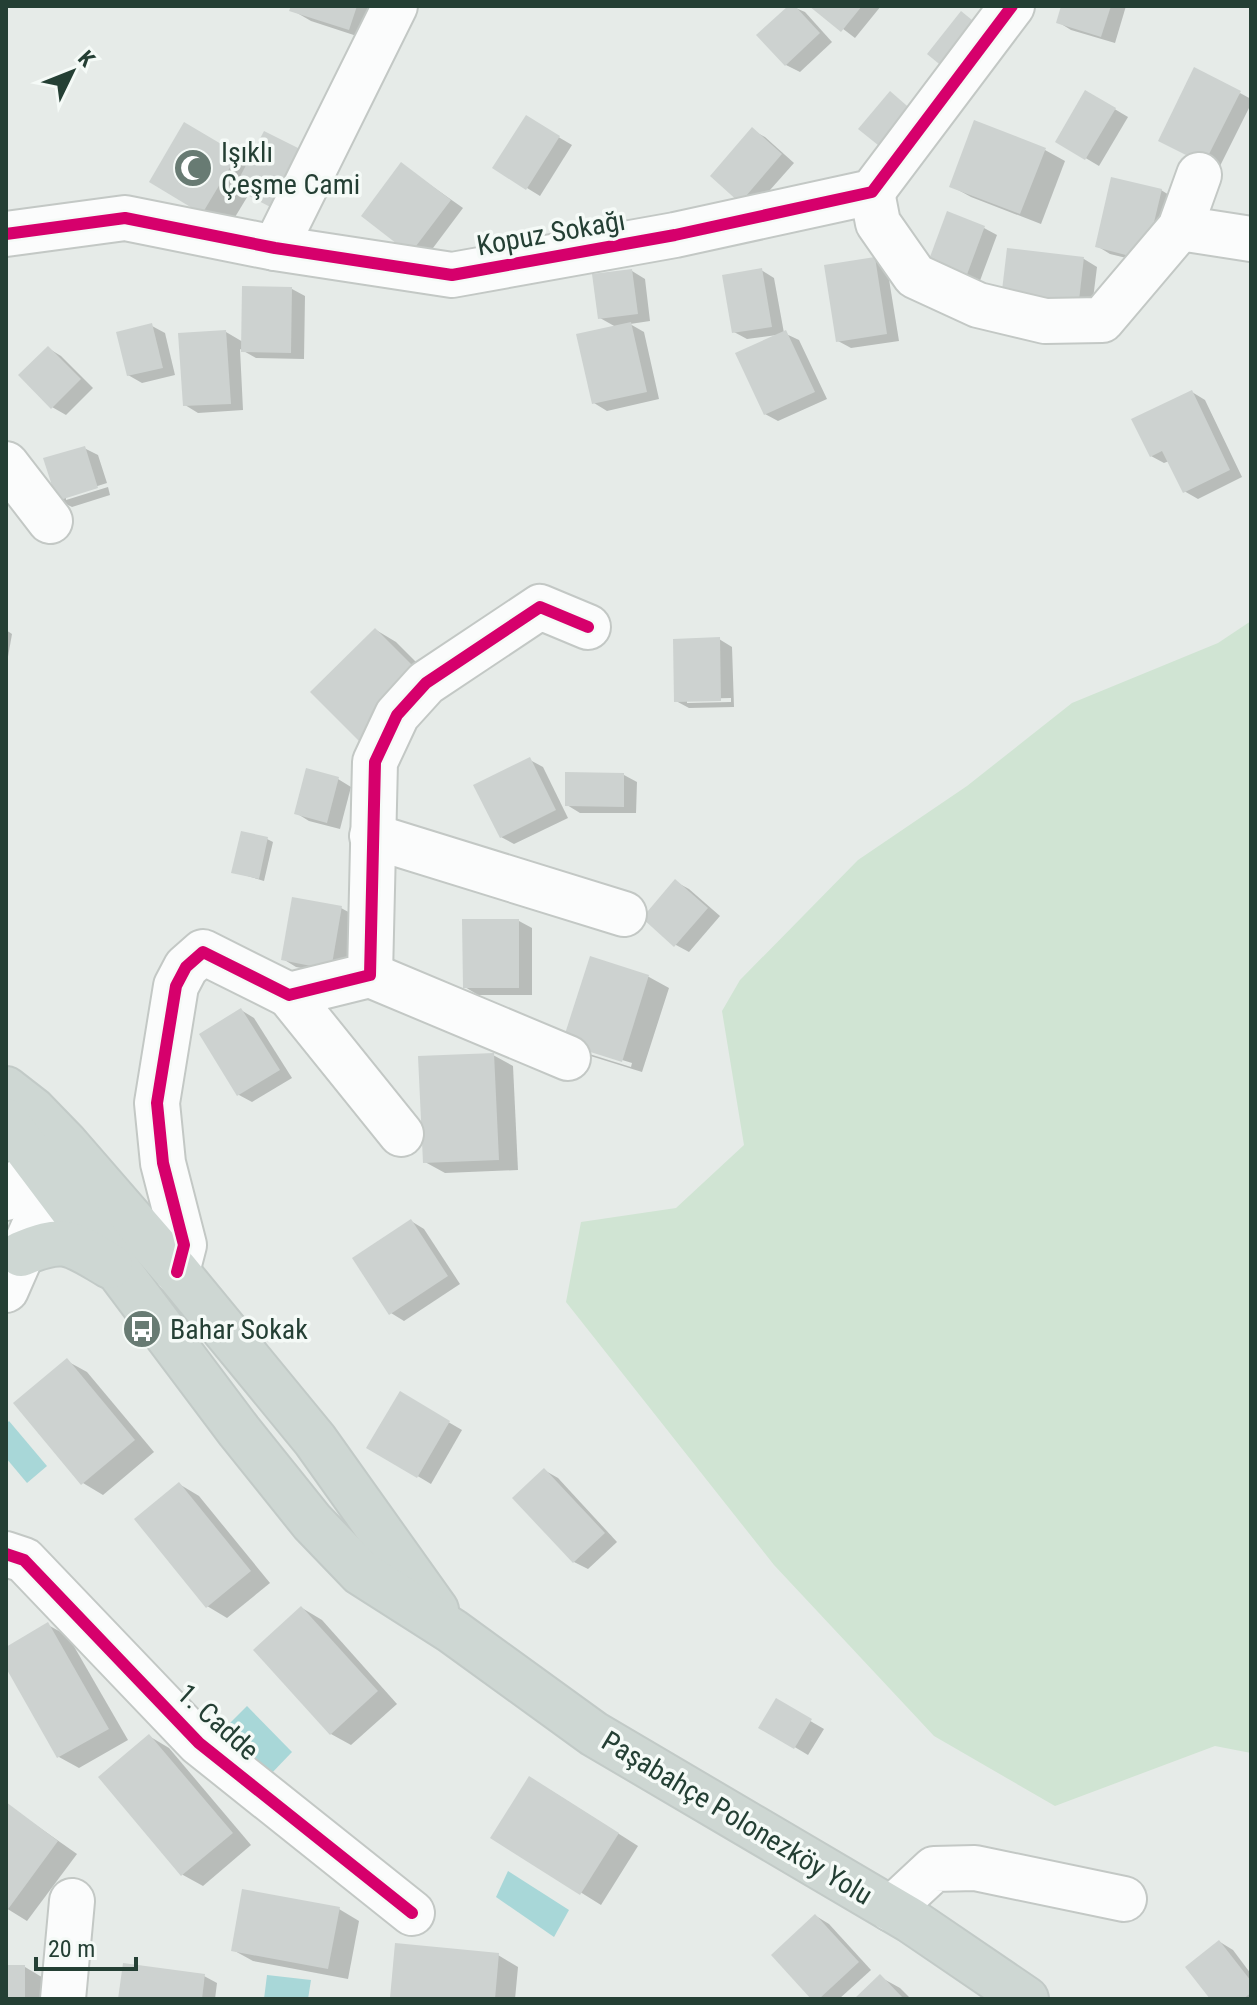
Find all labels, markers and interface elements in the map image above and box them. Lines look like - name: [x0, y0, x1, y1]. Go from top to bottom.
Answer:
- north arrow: [32, 32, 112, 112]
- text: K: [73, 46, 100, 72]
- place label: Işıklı Çeşme Cami: [221, 136, 360, 201]
- mosque icon: Işıklı Çeşme Cami: [172, 147, 214, 189]
- street label: Kopuz Sokağı: [474, 204, 628, 262]
- bus stop icon: Bahar Sokak: [121, 1308, 163, 1350]
- place label: Bahar Sokak: [170, 1313, 308, 1346]
- street label: 1. Cadde: [171, 1677, 265, 1767]
- street label: Paşabahçe Polonezköy Yolu: [596, 1724, 878, 1912]
- scale bar: [36, 1921, 136, 1971]
- text: 20 m: [48, 1935, 95, 1963]

